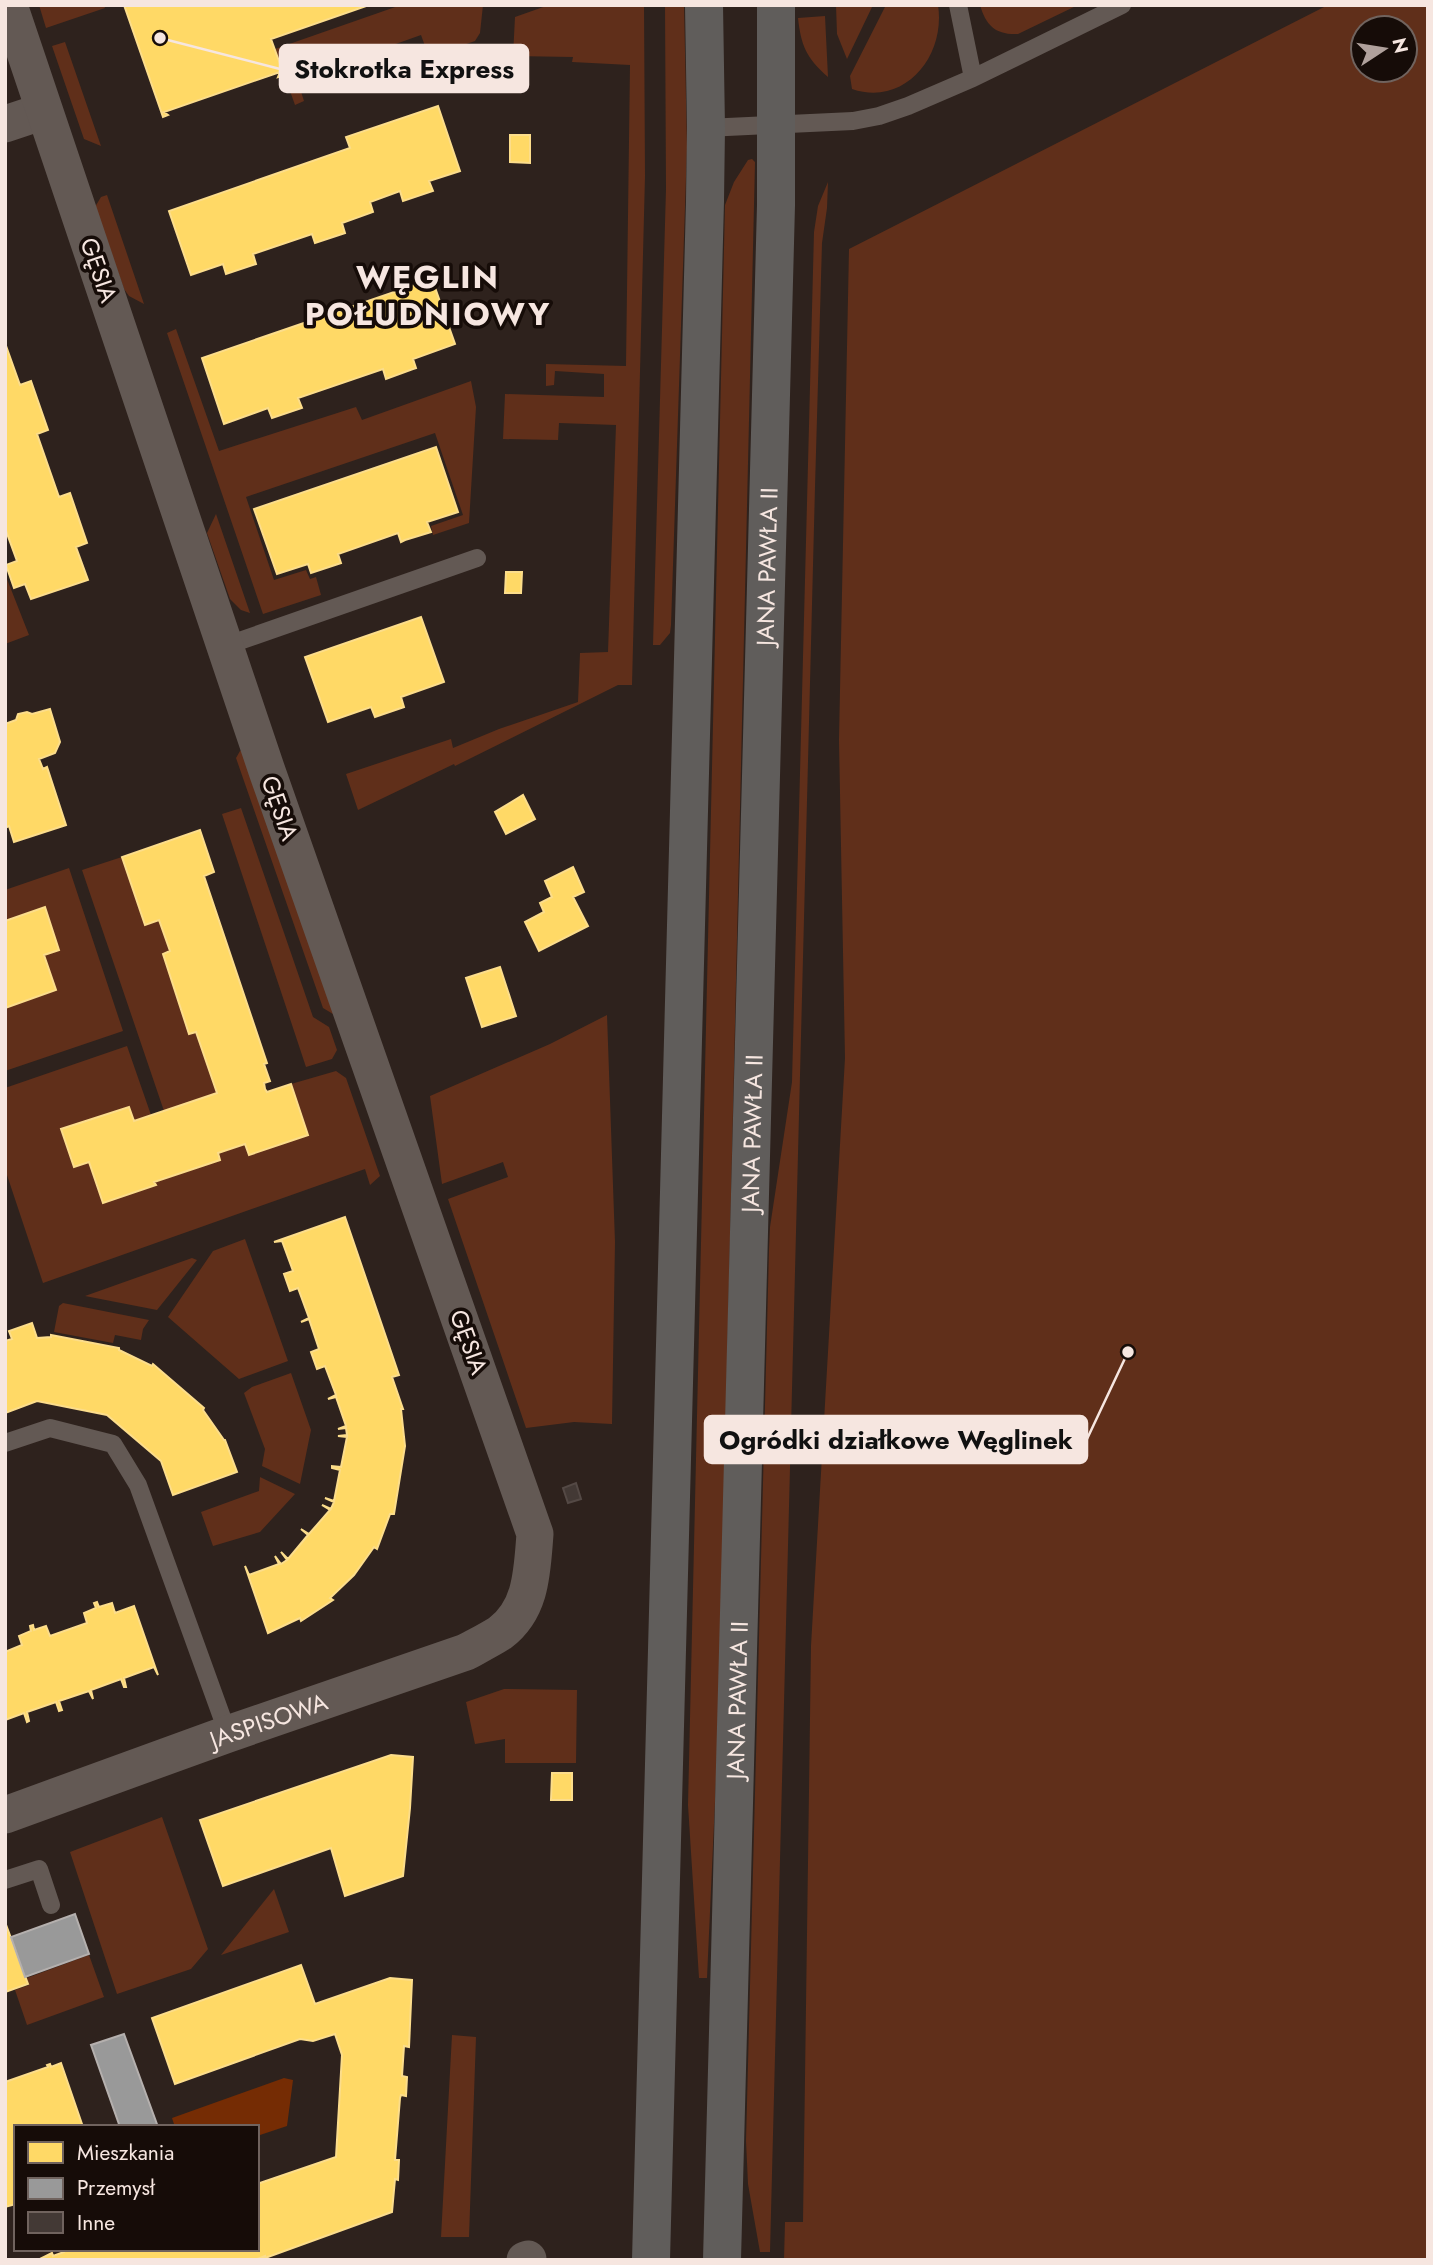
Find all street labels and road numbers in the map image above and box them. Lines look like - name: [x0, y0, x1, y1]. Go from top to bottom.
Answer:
- street label: GĘSIA: [72, 233, 126, 307]
- street label: JANA PAWŁA II: [747, 487, 786, 649]
- street label: GĘSIA: [253, 771, 307, 845]
- street label: JANA PAWŁA II: [732, 1054, 771, 1216]
- street label: GĘSIA: [441, 1305, 497, 1379]
- street label: JANA PAWŁA II: [717, 1621, 756, 1783]
- street label: JASPISOWA: [202, 1684, 332, 1758]

